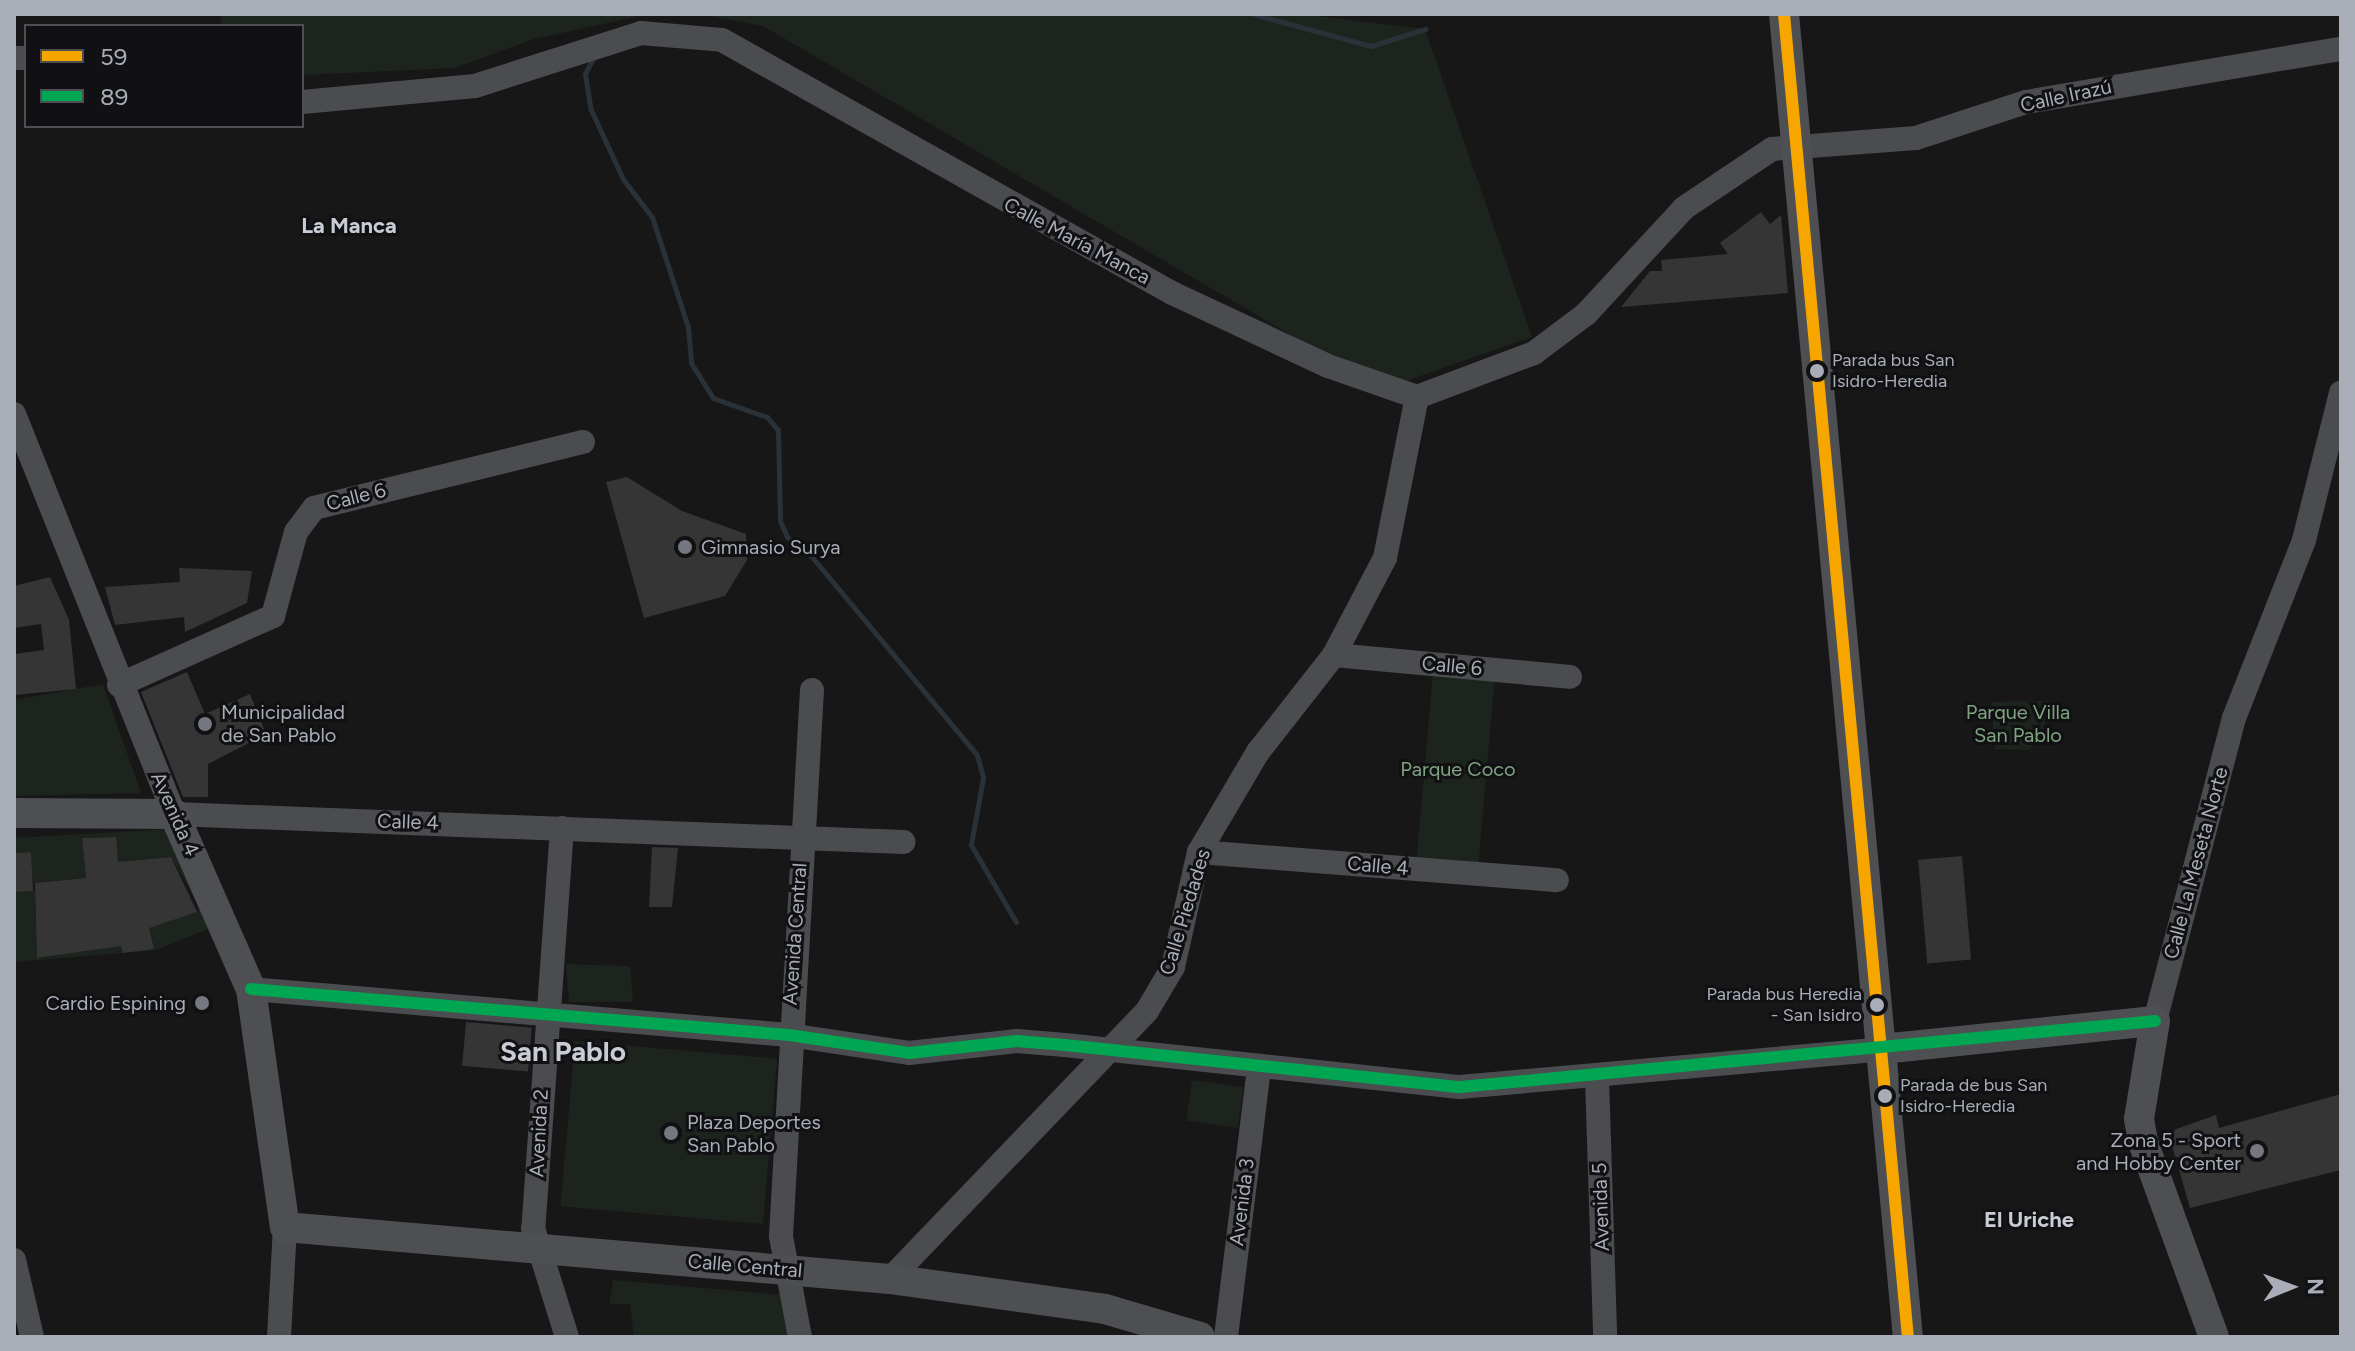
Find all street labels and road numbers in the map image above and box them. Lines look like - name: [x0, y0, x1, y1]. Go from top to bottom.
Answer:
- street label: Calle Irazú: [2018, 75, 2114, 117]
- street label: Calle María Manca: [1000, 192, 1154, 290]
- street label: Calle 6: [324, 478, 388, 516]
- street label: Calle 6: [1421, 651, 1483, 681]
- street label: Calle La Meseta Norte: [2159, 764, 2233, 962]
- street label: Avenida 4: [146, 768, 204, 860]
- street label: Calle 4: [377, 809, 439, 835]
- street label: Calle Piedades: [1154, 846, 1216, 978]
- street label: Calle 4: [1346, 851, 1410, 881]
- street label: Avenida Central: [778, 862, 812, 1006]
- street label: Avenida 2: [525, 1088, 553, 1178]
- street label: Avenida 3: [1225, 1157, 1259, 1247]
- street label: Avenida 5: [1587, 1162, 1615, 1252]
- street label: Calle Central: [687, 1249, 803, 1283]

